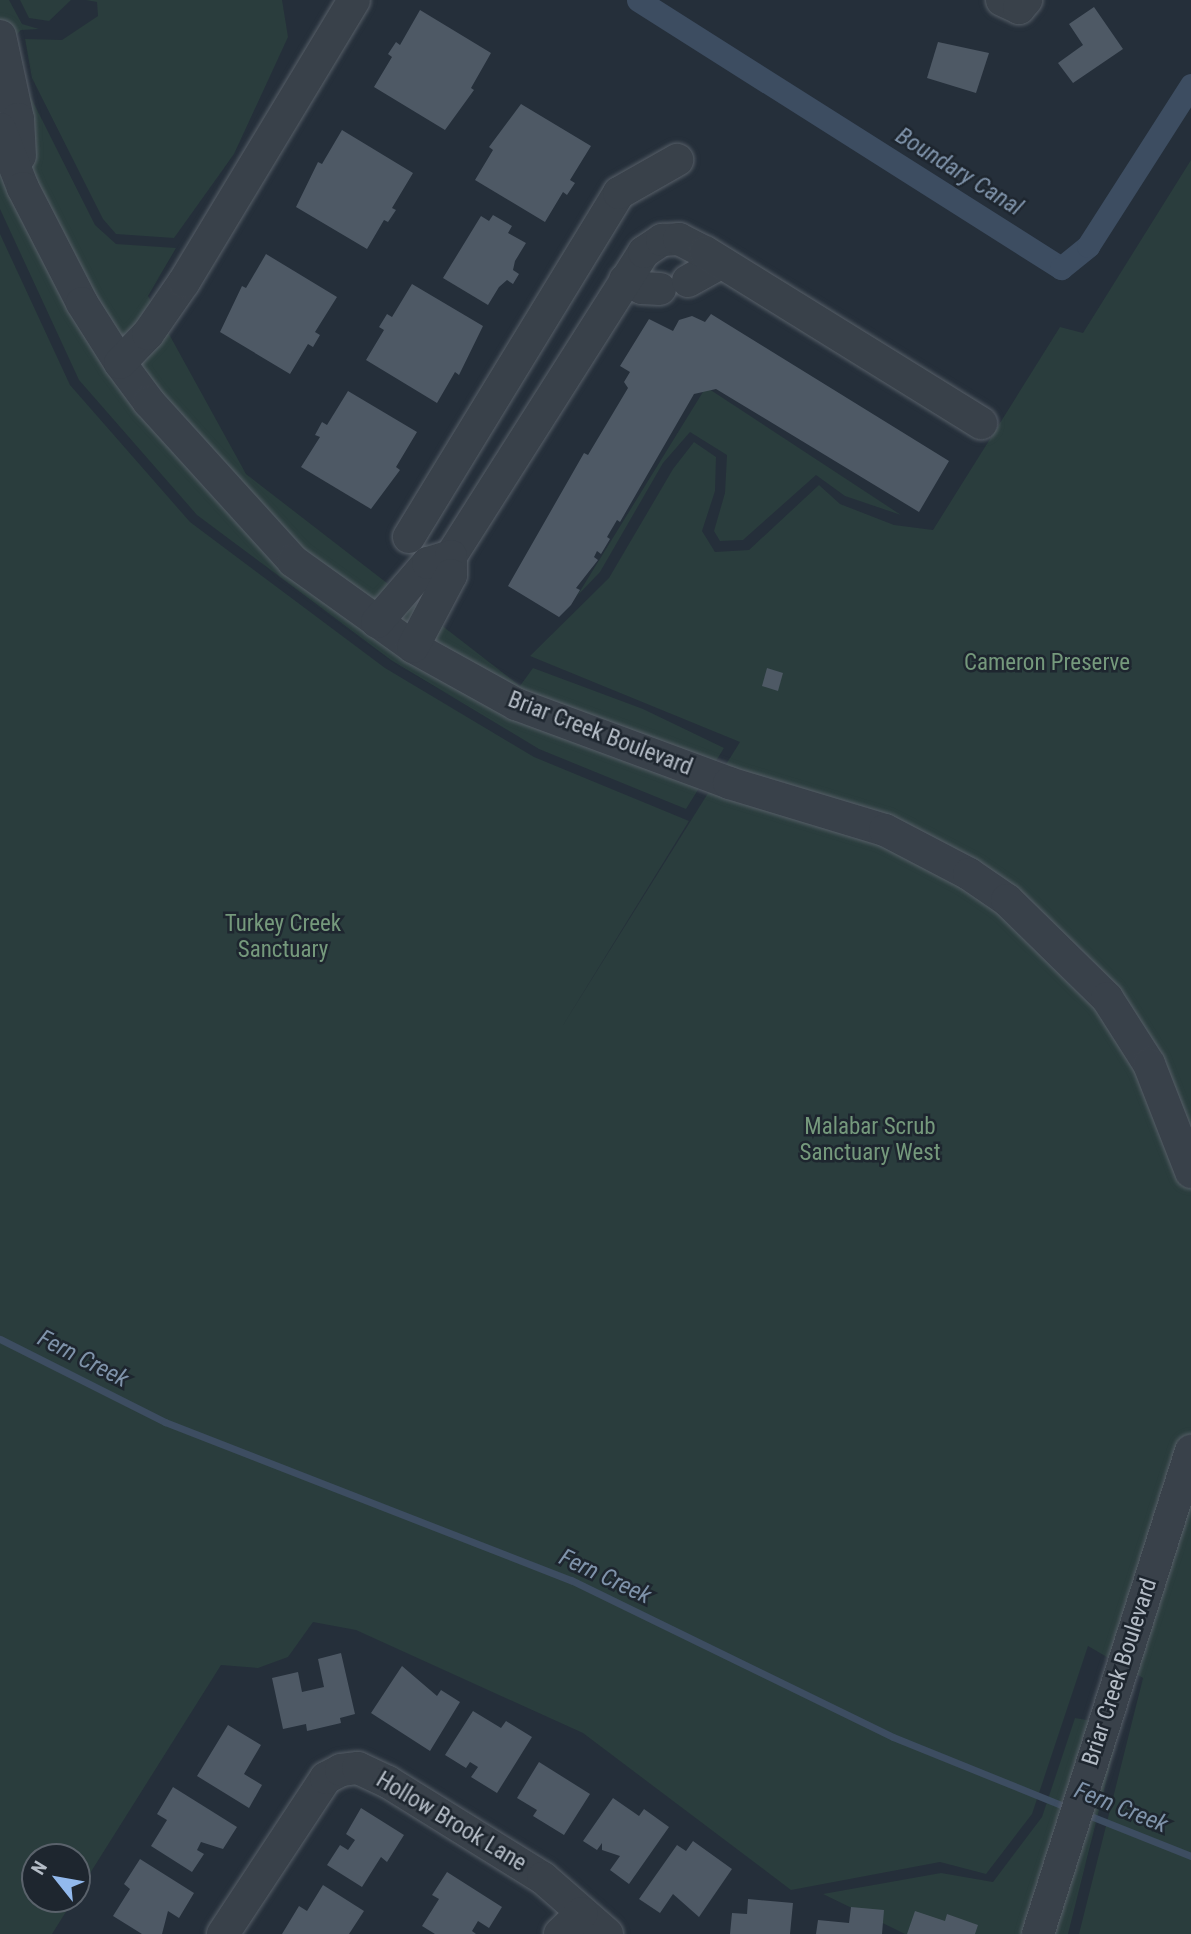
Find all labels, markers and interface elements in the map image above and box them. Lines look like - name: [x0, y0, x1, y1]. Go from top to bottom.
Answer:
- water label: Boundary Canal: [890, 122, 1028, 222]
- park label: Cameron Preserve: [964, 649, 1130, 677]
- street label: Briar Creek Boulevard: [504, 686, 696, 782]
- park label: Turkey Creek Sanctuary: [225, 910, 341, 964]
- park label: Malabar Scrub Sanctuary West: [800, 1113, 940, 1167]
- water label: Fern Creek: [33, 1324, 133, 1394]
- water label: Fern Creek: [554, 1543, 656, 1611]
- street label: Briar Creek Boulevard: [1077, 1575, 1163, 1769]
- street label: Hollow Brook Lane: [371, 1766, 531, 1878]
- water label: Fern Creek: [1070, 1776, 1172, 1840]
- north arrow: [21, 1843, 91, 1913]
- text: N: [26, 1857, 52, 1879]

